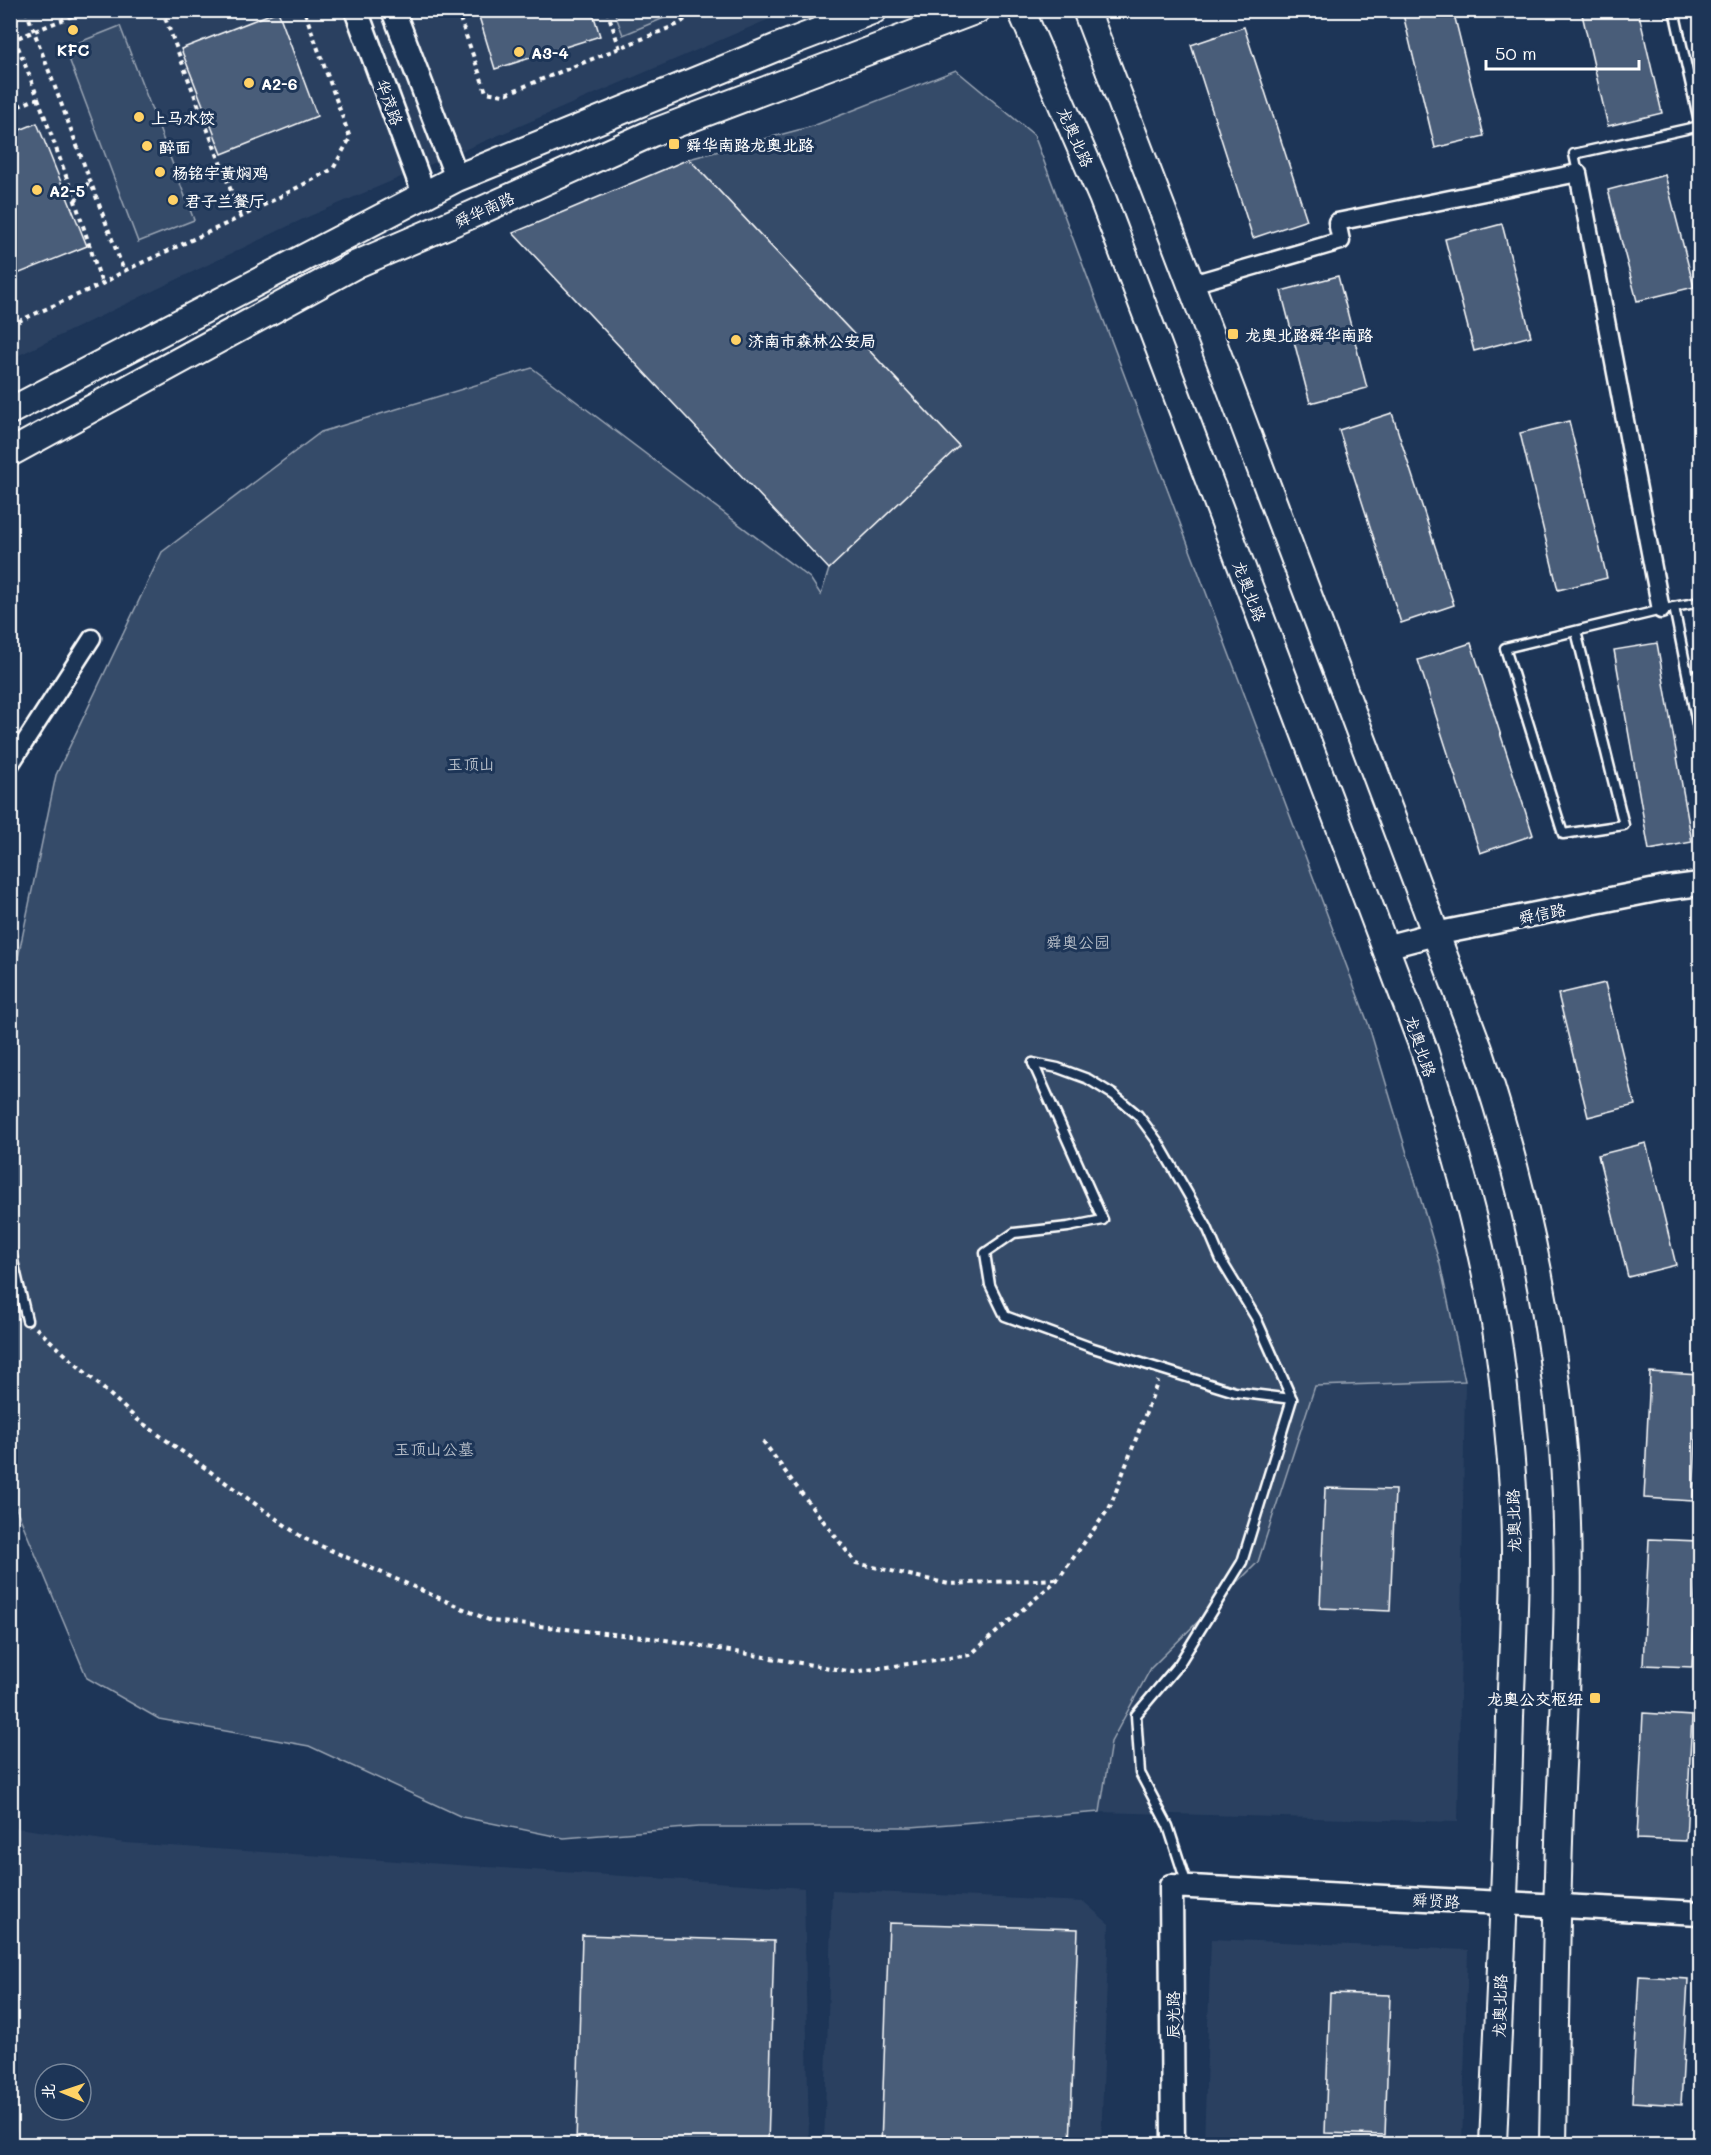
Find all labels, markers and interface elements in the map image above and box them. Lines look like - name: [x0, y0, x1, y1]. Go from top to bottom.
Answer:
- marker: KFC: [66, 23, 80, 37]
- scale bar: [1486, 33, 1639, 71]
- place label: KFC: [57, 39, 89, 60]
- text: 50 m: [1495, 41, 1537, 65]
- place label: A3-4: [531, 42, 569, 63]
- marker: A3-4: [512, 45, 526, 59]
- place label: A2-6: [261, 73, 298, 94]
- marker: A2-6: [242, 76, 256, 90]
- street label: 华茂路: [372, 76, 408, 128]
- street label: 龙奥北路: [1053, 103, 1099, 171]
- place label: 上马水饺: [151, 107, 215, 128]
- marker: 上马水饺: [132, 110, 146, 124]
- place label: 舜华南路龙奥北路: [686, 134, 814, 155]
- place label: 醉面: [159, 136, 191, 157]
- marker: 舜华南路龙奥北路: [667, 137, 681, 151]
- marker: 醉面: [140, 139, 154, 153]
- place label: 杨铭宇黄焖鸡: [172, 162, 268, 183]
- marker: 杨铭宇黄焖鸡: [153, 165, 167, 179]
- place label: A2-5: [49, 180, 85, 201]
- marker: A2-5: [30, 183, 44, 197]
- street label: 舜华南路: [450, 186, 518, 232]
- place label: 君子兰餐厅: [185, 190, 265, 211]
- marker: 君子兰餐厅: [166, 193, 180, 207]
- place label: 龙奥北路舜华南路: [1245, 324, 1373, 345]
- marker: 龙奥北路舜华南路: [1226, 327, 1240, 341]
- place label: 济南市森林公安局: [748, 330, 876, 351]
- marker: 济南市森林公安局: [729, 333, 743, 347]
- street label: 龙奥北路: [1229, 557, 1271, 625]
- park label: 玉顶山: [447, 753, 495, 774]
- street label: 舜信路: [1516, 898, 1568, 928]
- park label: 舜奥公园: [1046, 931, 1110, 952]
- street label: 龙奥北路: [1401, 1012, 1441, 1080]
- park label: 玉顶山公墓: [394, 1438, 474, 1459]
- street label: 龙奥北路: [1501, 1489, 1525, 1553]
- place label: 龙奥公交枢纽: [1487, 1688, 1583, 1709]
- marker: 龙奥公交枢纽: [1588, 1691, 1602, 1705]
- street label: 舜贤路: [1411, 1888, 1461, 1912]
- street label: 龙奥北路: [1487, 1974, 1511, 2038]
- street label: 辰光路: [1162, 1991, 1183, 2039]
- north arrow: [33, 2062, 93, 2122]
- text: 北: [37, 2083, 58, 2100]

